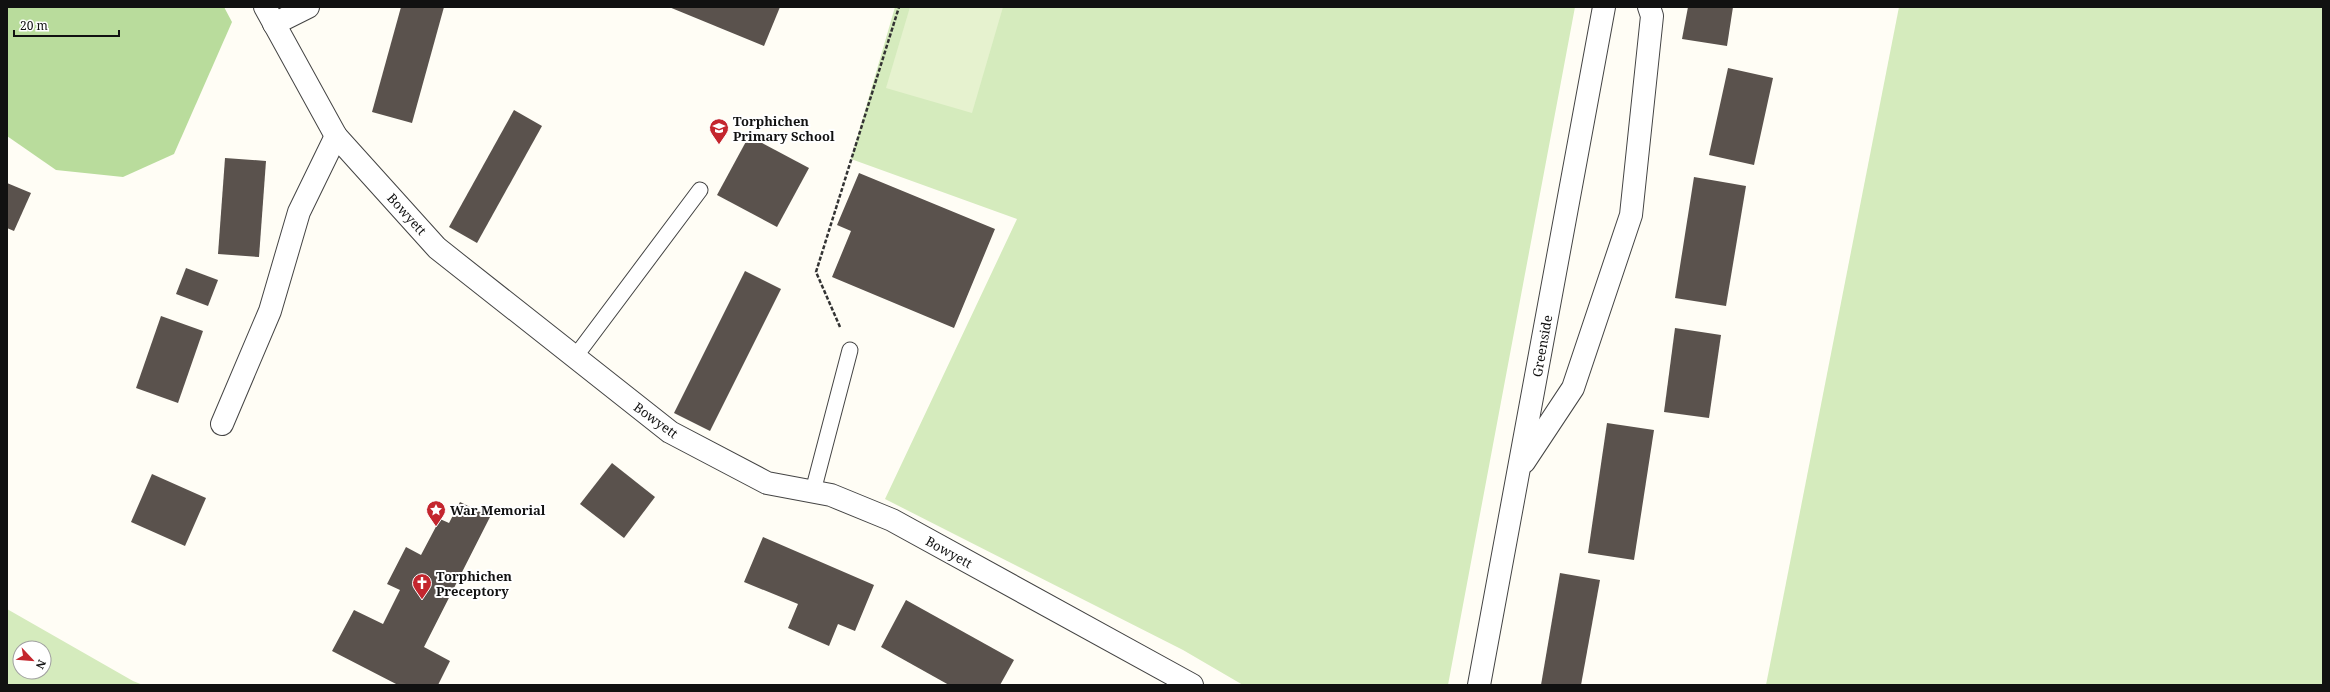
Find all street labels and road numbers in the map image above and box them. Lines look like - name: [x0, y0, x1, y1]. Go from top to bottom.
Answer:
- street label: Bowyett: [383, 189, 431, 239]
- street label: Greenside: [1528, 314, 1556, 378]
- street label: Bowyett: [630, 398, 682, 442]
- street label: Bowyett: [922, 532, 976, 572]

